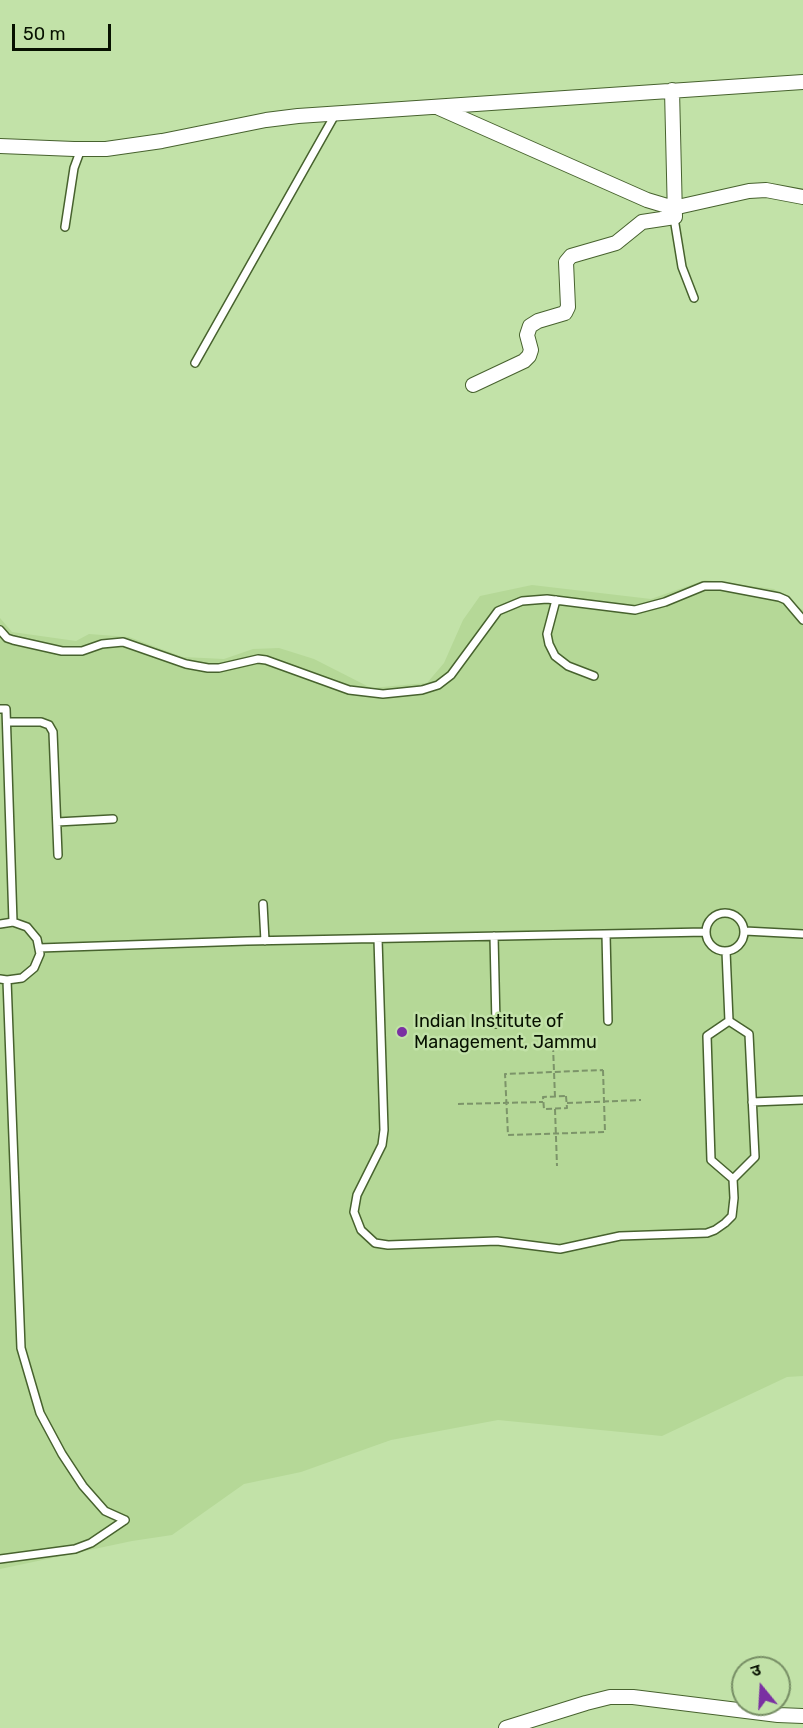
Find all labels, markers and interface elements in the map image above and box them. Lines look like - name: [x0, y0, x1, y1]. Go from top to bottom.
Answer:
- scale bar: [15, 12, 114, 50]
- text: 50 m: [23, 23, 66, 45]
- place label: Indian Institute of Management, Jammu: [414, 1011, 597, 1054]
- marker: Indian Institute of Management, Jammu: [395, 1025, 409, 1039]
- north arrow: [731, 1656, 791, 1716]
- text: उ: [749, 1660, 763, 1681]

